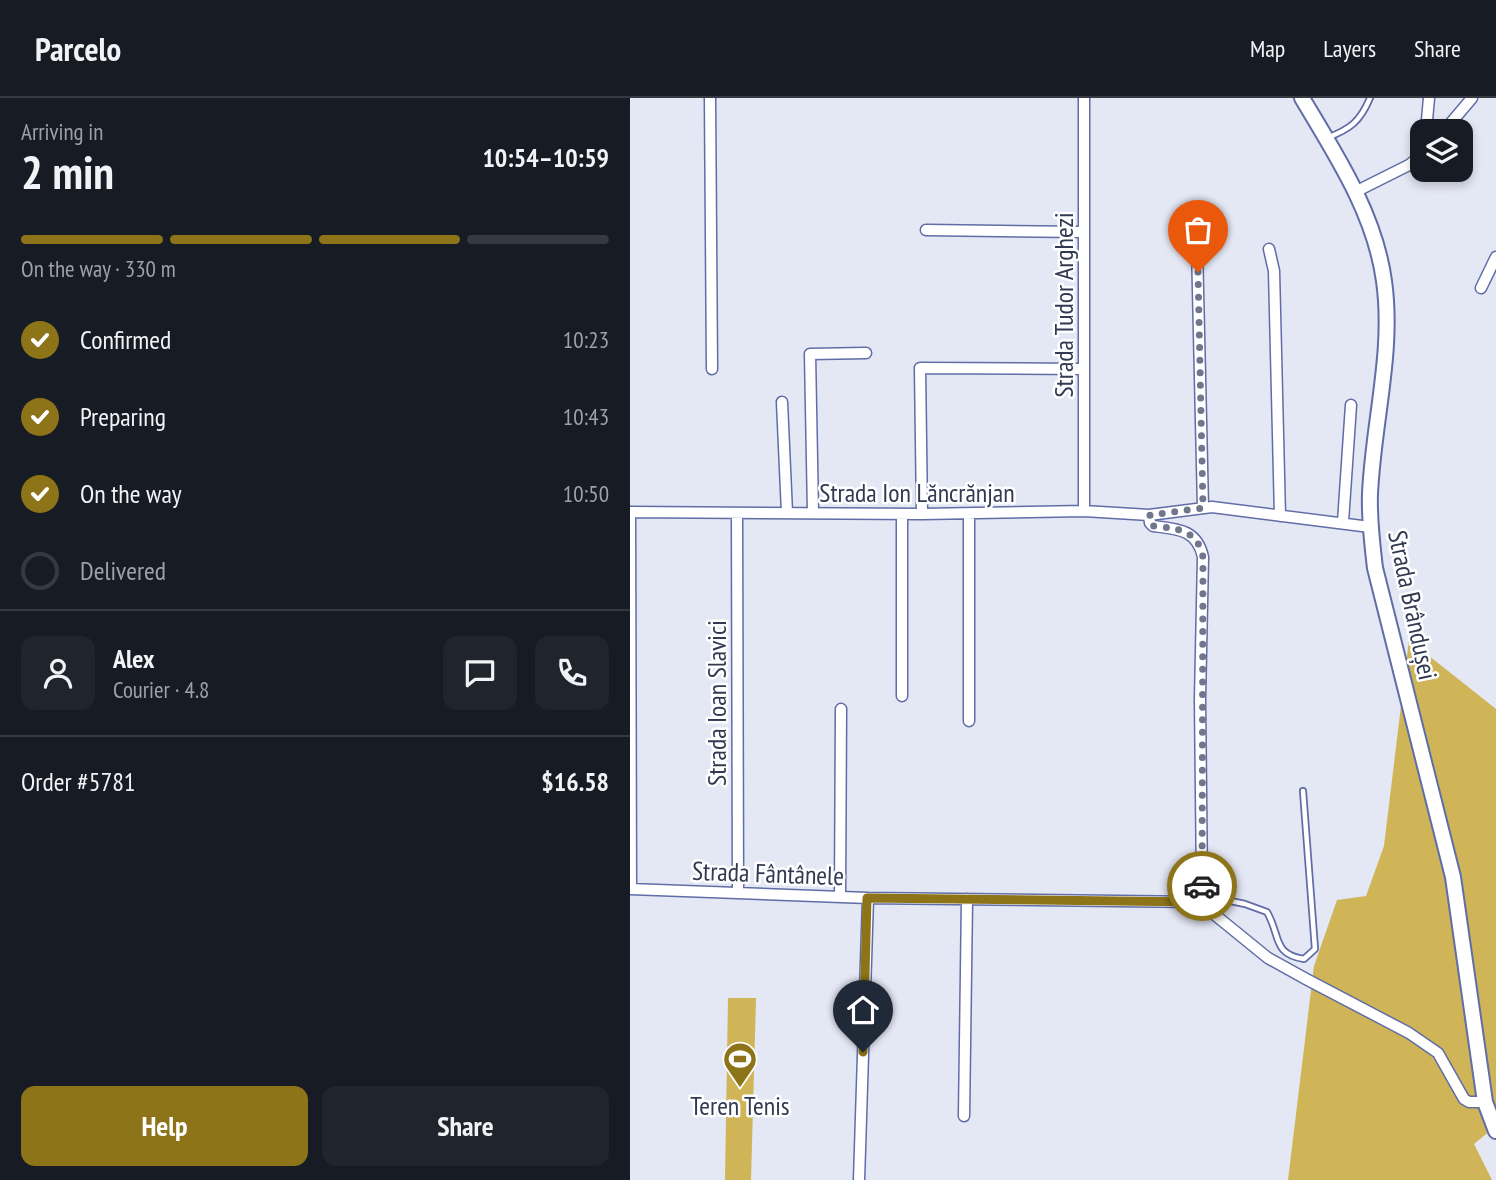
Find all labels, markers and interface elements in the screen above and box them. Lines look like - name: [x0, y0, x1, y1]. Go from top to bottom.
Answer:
- text: Parcelo: [35, 27, 121, 70]
- text: Map: [1250, 33, 1285, 64]
- text: Layers: [1323, 33, 1376, 64]
- text: Share: [1414, 33, 1461, 64]
- text: Arriving in: [21, 117, 103, 146]
- map controls: [1410, 119, 1473, 182]
- button: layers: [1410, 119, 1473, 182]
- text: 10:54–10:59: [482, 141, 609, 174]
- text: 2 min: [21, 142, 114, 202]
- pin: [1168, 200, 1228, 272]
- icon: bag: [1179, 211, 1217, 249]
- street label: Strada Tudor Arghezi: [1047, 212, 1080, 398]
- text: On the way · 330 m: [21, 254, 176, 283]
- icon: check: [21, 321, 59, 359]
- text: Confirmed: [80, 323, 171, 356]
- text: 10:23: [563, 325, 609, 354]
- icon: check: [21, 398, 59, 436]
- text: Preparing: [80, 400, 166, 433]
- text: 10:43: [563, 402, 609, 431]
- icon: check: [21, 475, 59, 513]
- street label: Strada Ion Lăncrănjan: [819, 476, 1015, 509]
- text: On the way: [80, 477, 182, 510]
- text: 10:50: [563, 479, 609, 508]
- street label: Strada Brândușei: [1381, 527, 1445, 683]
- text: Delivered: [80, 554, 166, 587]
- street label: Strada Ioan Slavici: [700, 620, 733, 786]
- button: person: [21, 636, 95, 710]
- button: chat: [443, 636, 517, 710]
- button: phone: [535, 636, 609, 710]
- text: Alex: [113, 642, 154, 675]
- text: Courier · 4.8: [113, 675, 209, 704]
- text: Order #5781: [21, 765, 136, 798]
- text: $16.58: [541, 765, 609, 798]
- courier: [1167, 851, 1237, 921]
- street label: Strada Fântânele: [691, 854, 845, 892]
- icon: car: [1183, 867, 1221, 905]
- pin: [833, 980, 893, 1052]
- icon: home: [844, 991, 882, 1029]
- sports icon: Teren Tenis: [721, 1040, 759, 1089]
- button: Help: [21, 1086, 308, 1166]
- button: Share: [322, 1086, 609, 1166]
- place label: Teren Tenis: [690, 1089, 790, 1122]

